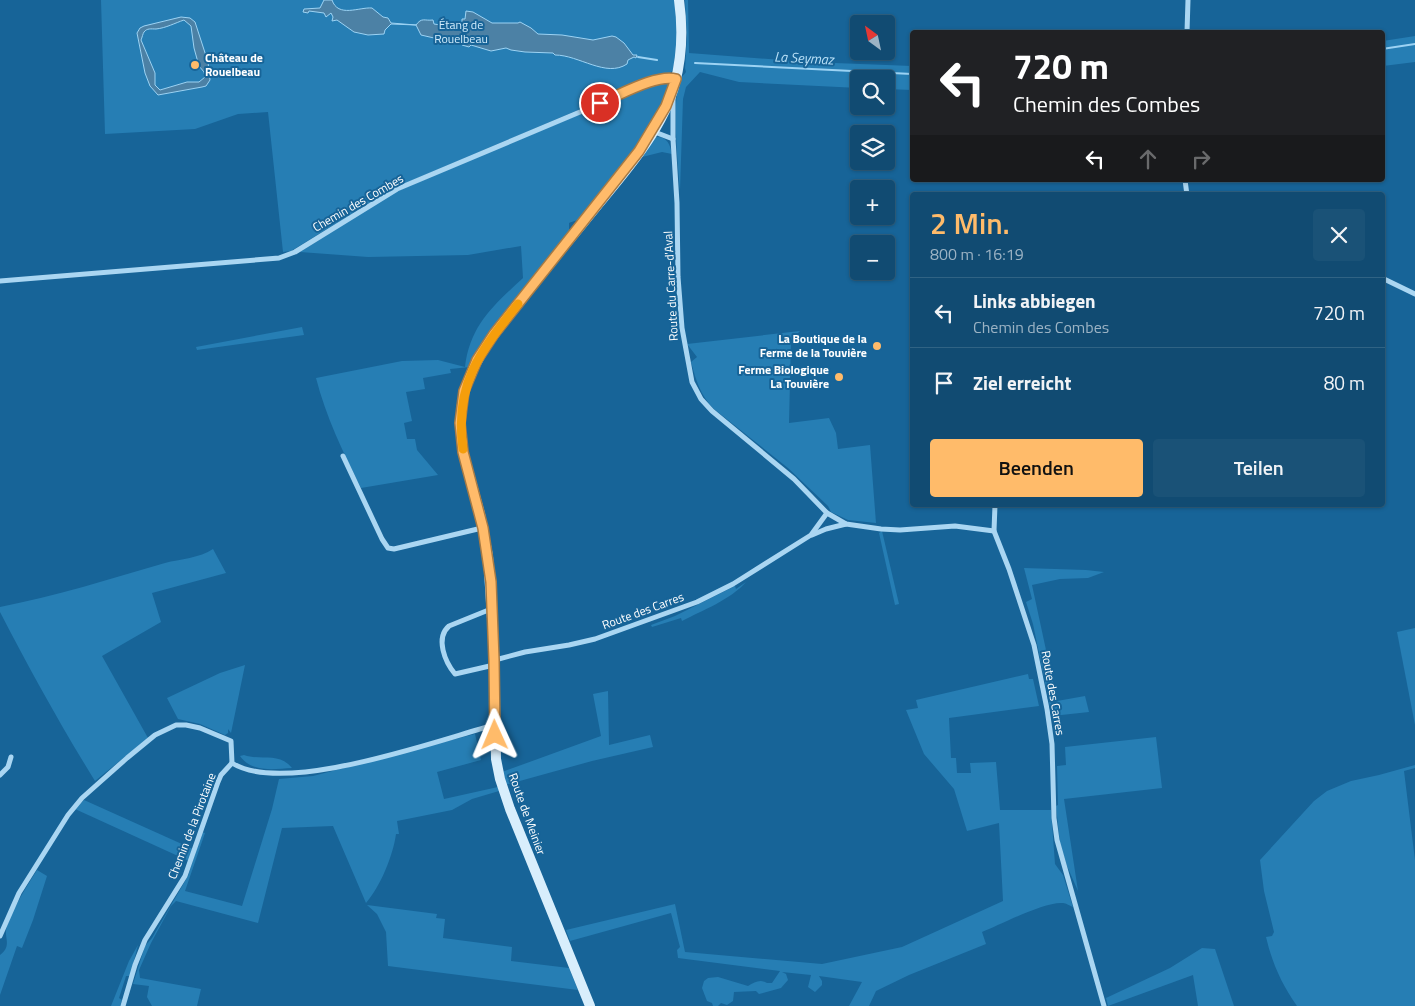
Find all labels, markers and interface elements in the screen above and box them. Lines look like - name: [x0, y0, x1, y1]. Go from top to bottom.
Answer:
- park label: Étang de Rouelbeau: [434, 15, 488, 48]
- north arrow: [850, 15, 895, 60]
- map controls: [850, 15, 895, 280]
- text: 720 m: [1013, 39, 1109, 93]
- water label: La Seymaz: [774, 45, 835, 70]
- place label: Château de Rouelbeau: [205, 48, 263, 81]
- icon: left: [930, 50, 995, 115]
- marker: Château de Rouelbeau: [189, 59, 201, 71]
- button: search: [850, 70, 895, 115]
- pin: [579, 82, 621, 124]
- text: Chemin des Combes: [1013, 87, 1200, 121]
- icon: arrive: [586, 89, 614, 117]
- button: layers: [850, 125, 895, 170]
- icon: left: [1081, 145, 1109, 173]
- icon: ahead: [1134, 145, 1162, 173]
- icon: right: [1187, 145, 1215, 173]
- street label: Chemin des Combes: [309, 169, 407, 236]
- button: +: [850, 180, 895, 225]
- text: 2 Min.: [930, 200, 1010, 246]
- button: close: [1313, 209, 1365, 261]
- street label: Route du Carre-d'Aval: [658, 231, 683, 341]
- button: −: [850, 235, 895, 280]
- text: 800 m · 16:19: [930, 242, 1024, 266]
- text: Links abbiegen: [973, 286, 1096, 315]
- text: 720 m: [1313, 298, 1365, 327]
- icon: left: [930, 299, 958, 327]
- text: Chemin des Combes: [973, 315, 1109, 339]
- place label: La Boutique de la Ferme de la Touvière: [760, 329, 867, 362]
- marker: La Boutique de la Ferme de la Touvière: [871, 340, 883, 352]
- place label: Ferme Biologique La Touvière: [738, 360, 829, 393]
- text: Ziel erreicht: [973, 368, 1071, 397]
- text: 80 m: [1324, 368, 1365, 397]
- icon: arrive: [930, 369, 958, 397]
- marker: Ferme Biologique La Touvière: [833, 371, 845, 383]
- button: Beenden: [930, 439, 1143, 497]
- button: Teilen: [1153, 439, 1365, 497]
- street label: Route des Carres: [599, 587, 687, 634]
- street label: Route des Carres: [1037, 649, 1070, 737]
- position arrow: [468, 708, 520, 760]
- street label: Chemin de la Pirotaine: [162, 770, 221, 882]
- street label: Route de Meinier: [504, 770, 551, 857]

